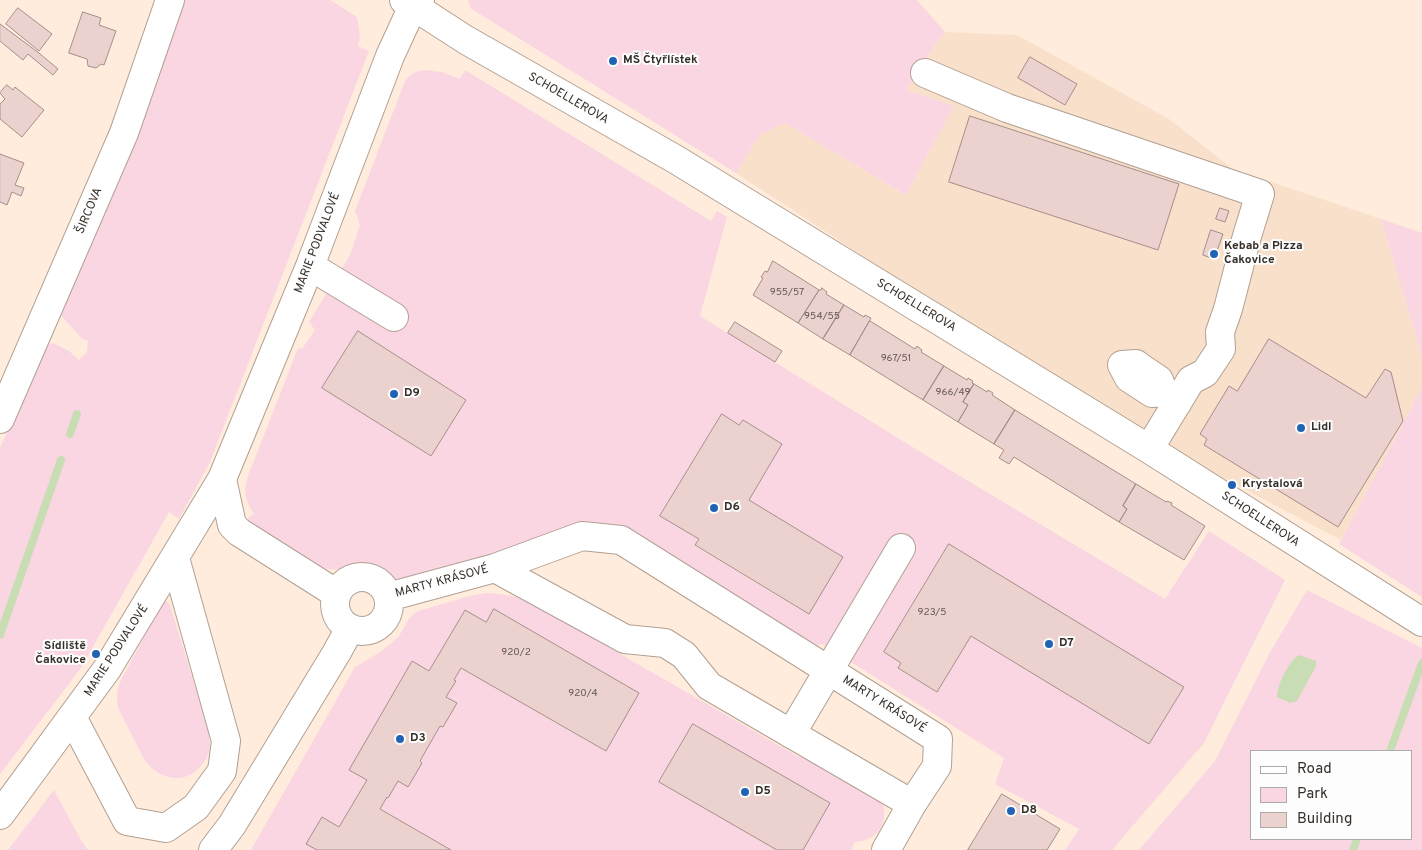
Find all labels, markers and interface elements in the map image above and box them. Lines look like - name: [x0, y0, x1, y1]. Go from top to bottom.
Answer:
- place label: MŠ Čtyřlístek: [623, 54, 698, 68]
- marker: MŠ Čtyřlístek: [607, 55, 619, 67]
- street label: SCHOELLEROVA: [525, 70, 611, 128]
- street label: ŠIRCOVA: [74, 186, 106, 236]
- street label: MARIE PODVALOVÉ: [292, 191, 344, 295]
- place label: Kebab a Pizza Čakovice: [1224, 240, 1303, 268]
- marker: Kebab a Pizza Čakovice: [1208, 248, 1220, 260]
- street label: SCHOELLEROVA: [873, 277, 959, 335]
- house number: 955/57: [770, 287, 804, 299]
- house number: 954/55: [804, 311, 840, 323]
- house number: 967/51: [881, 353, 911, 365]
- place label: D9: [404, 387, 420, 401]
- house number: 966/49: [936, 387, 970, 399]
- marker: D9: [388, 388, 400, 400]
- place label: Lidl: [1311, 421, 1332, 435]
- marker: Lidl: [1295, 422, 1307, 434]
- place label: Krystalová: [1242, 478, 1303, 492]
- marker: Krystalová: [1226, 479, 1238, 491]
- street label: SCHOELLEROVA: [1218, 489, 1302, 551]
- place label: D6: [724, 501, 740, 515]
- marker: D6: [708, 502, 720, 514]
- street label: MARTY KRÁSOVÉ: [394, 563, 490, 601]
- street label: MARIE PODVALOVÉ: [82, 602, 152, 700]
- house number: 923/5: [918, 607, 946, 619]
- place label: D7: [1059, 637, 1074, 651]
- marker: D7: [1043, 638, 1055, 650]
- place label: Sídliště Čakovice: [35, 640, 86, 668]
- house number: 920/2: [501, 647, 531, 659]
- marker: Sídliště Čakovice: [90, 648, 102, 660]
- street label: MARTY KRÁSOVÉ: [839, 673, 929, 737]
- house number: 920/4: [568, 688, 598, 700]
- place label: D3: [410, 732, 426, 746]
- marker: D3: [394, 733, 406, 745]
- legend: [1250, 750, 1412, 840]
- text: Road: [1297, 760, 1332, 779]
- place label: D5: [755, 785, 771, 799]
- text: Park: [1297, 785, 1328, 804]
- marker: D5: [739, 786, 751, 798]
- place label: D8: [1021, 804, 1037, 818]
- marker: D8: [1005, 805, 1017, 817]
- text: Building: [1297, 810, 1352, 829]

